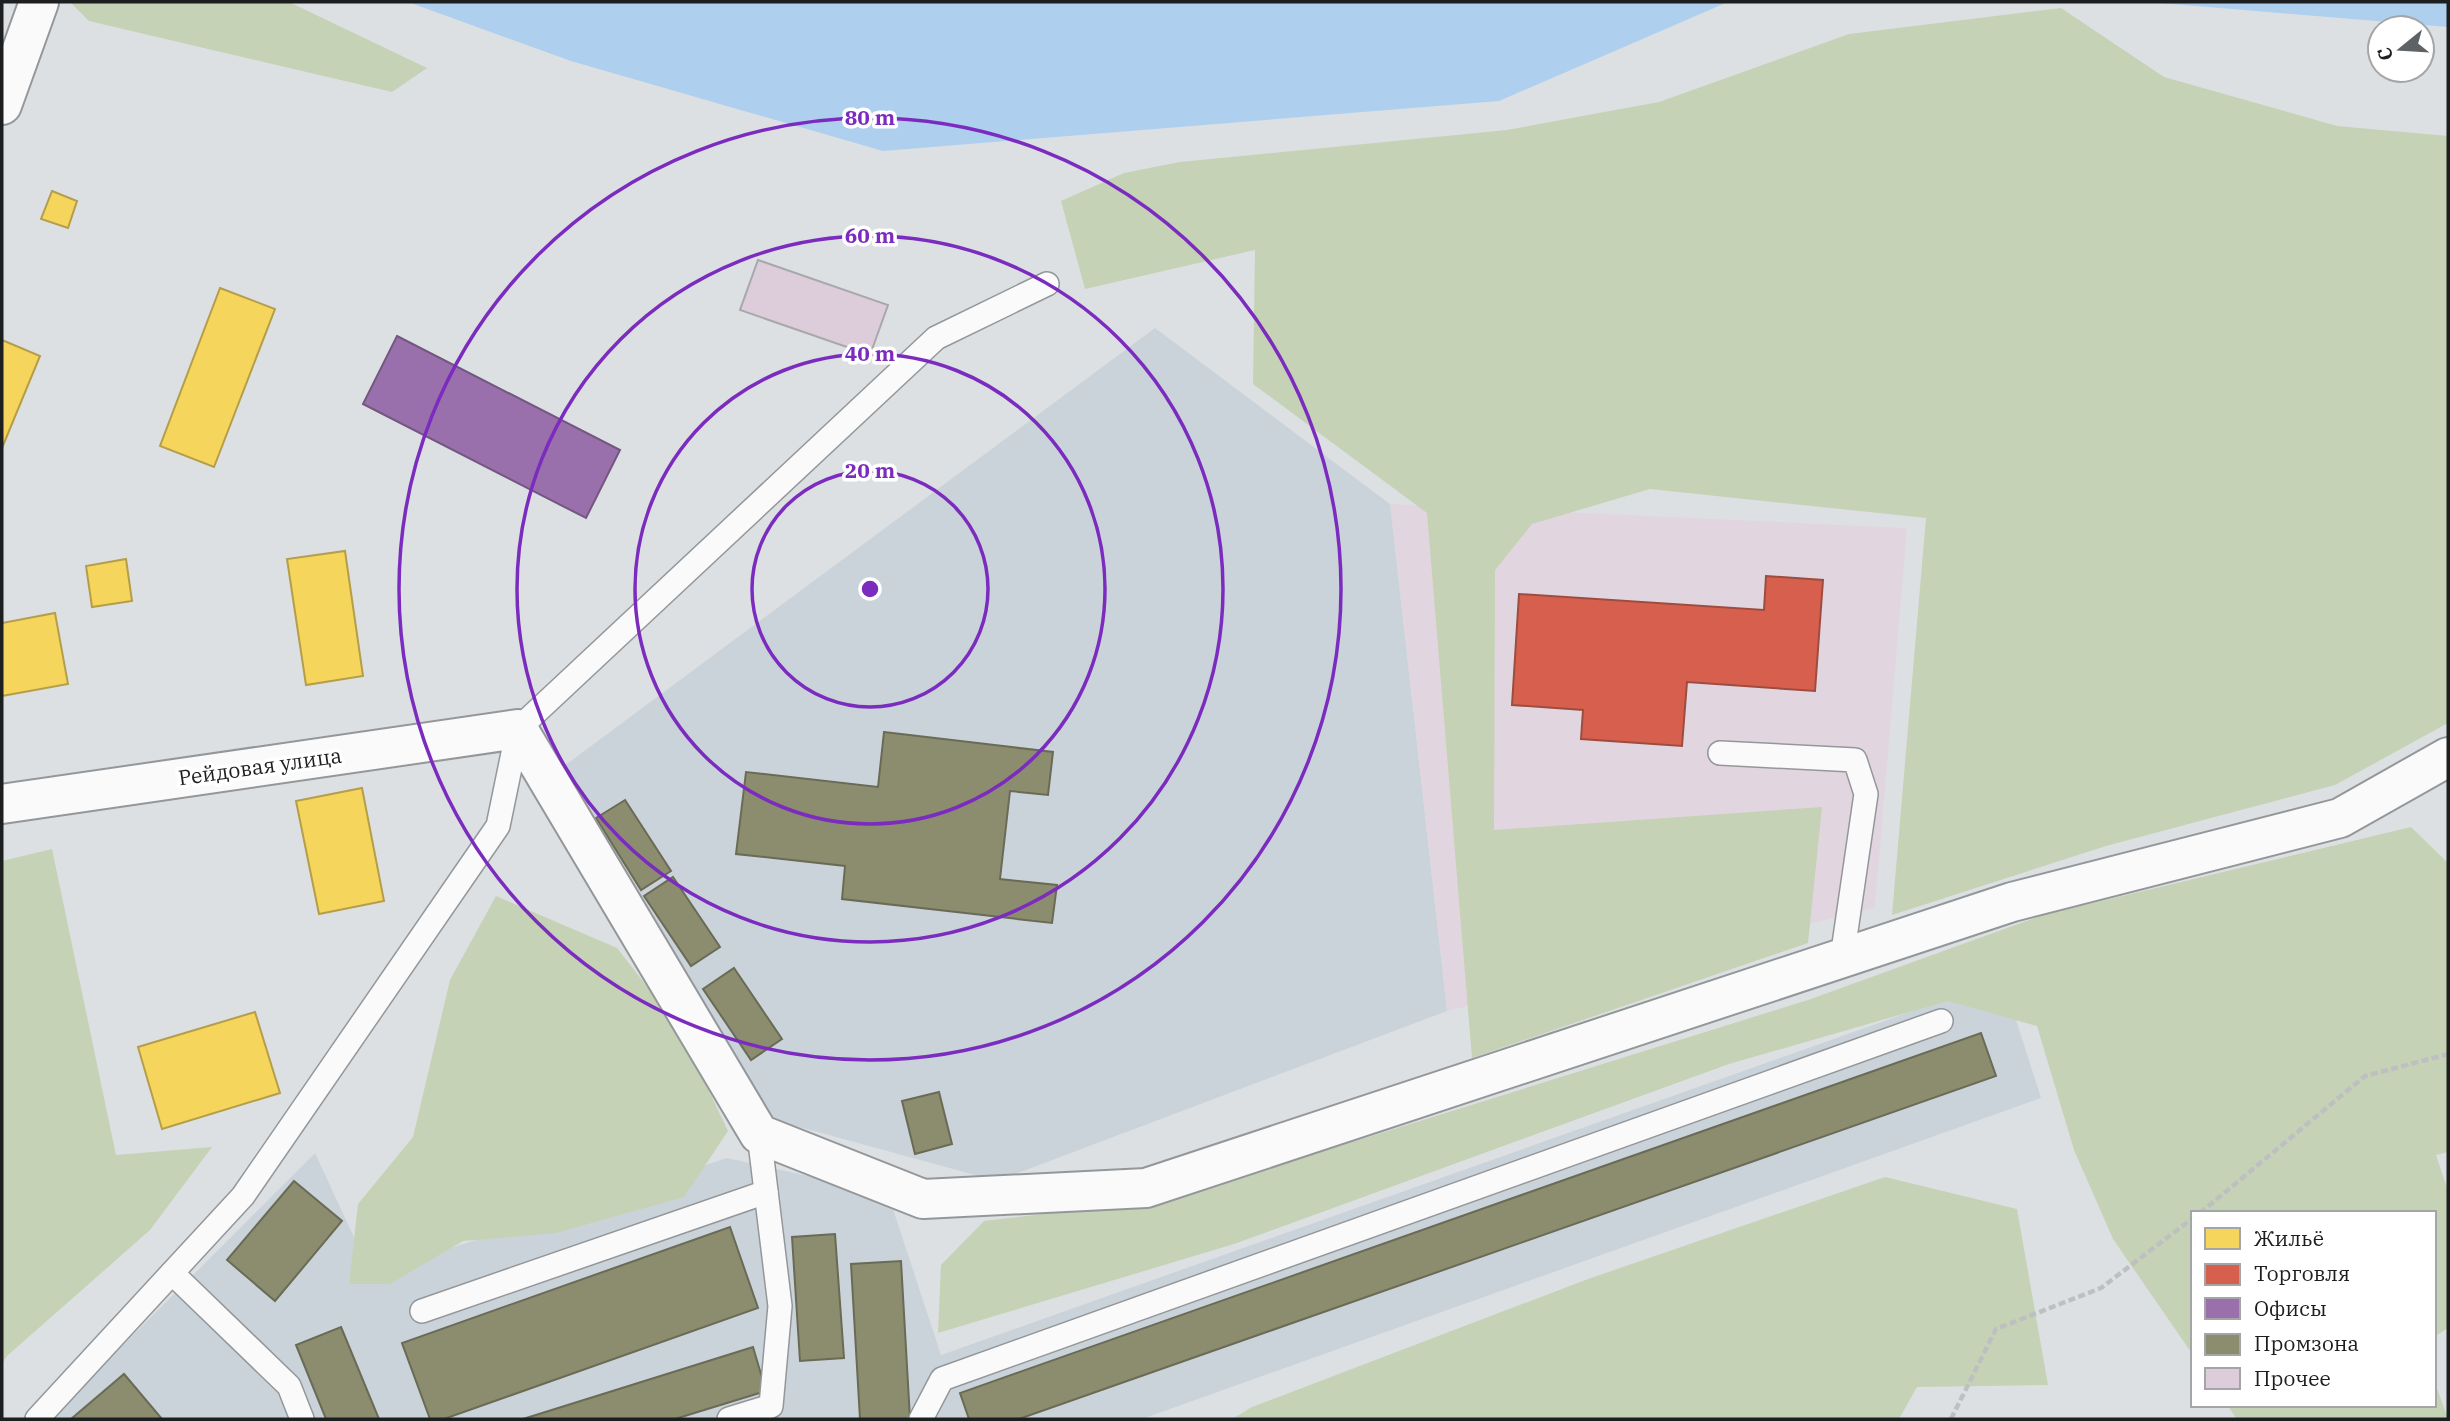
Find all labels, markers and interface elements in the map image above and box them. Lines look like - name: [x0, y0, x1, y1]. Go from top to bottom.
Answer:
- north arrow: [2366, 14, 2436, 84]
- text: С: [2371, 45, 2398, 64]
- text: 80 m: [845, 103, 895, 131]
- text: 60 m: [845, 221, 895, 249]
- text: 40 m: [845, 339, 895, 367]
- text: 20 m: [845, 456, 895, 484]
- centre of rings: [858, 577, 882, 601]
- street label: Рейдовая улица: [176, 741, 343, 791]
- legend: [2191, 1211, 2436, 1407]
- text: Жильё: [2254, 1224, 2324, 1252]
- text: Торговля: [2254, 1259, 2350, 1287]
- text: Офисы: [2254, 1294, 2327, 1322]
- text: Промзона: [2254, 1329, 2359, 1357]
- text: Прочее: [2254, 1364, 2331, 1392]

